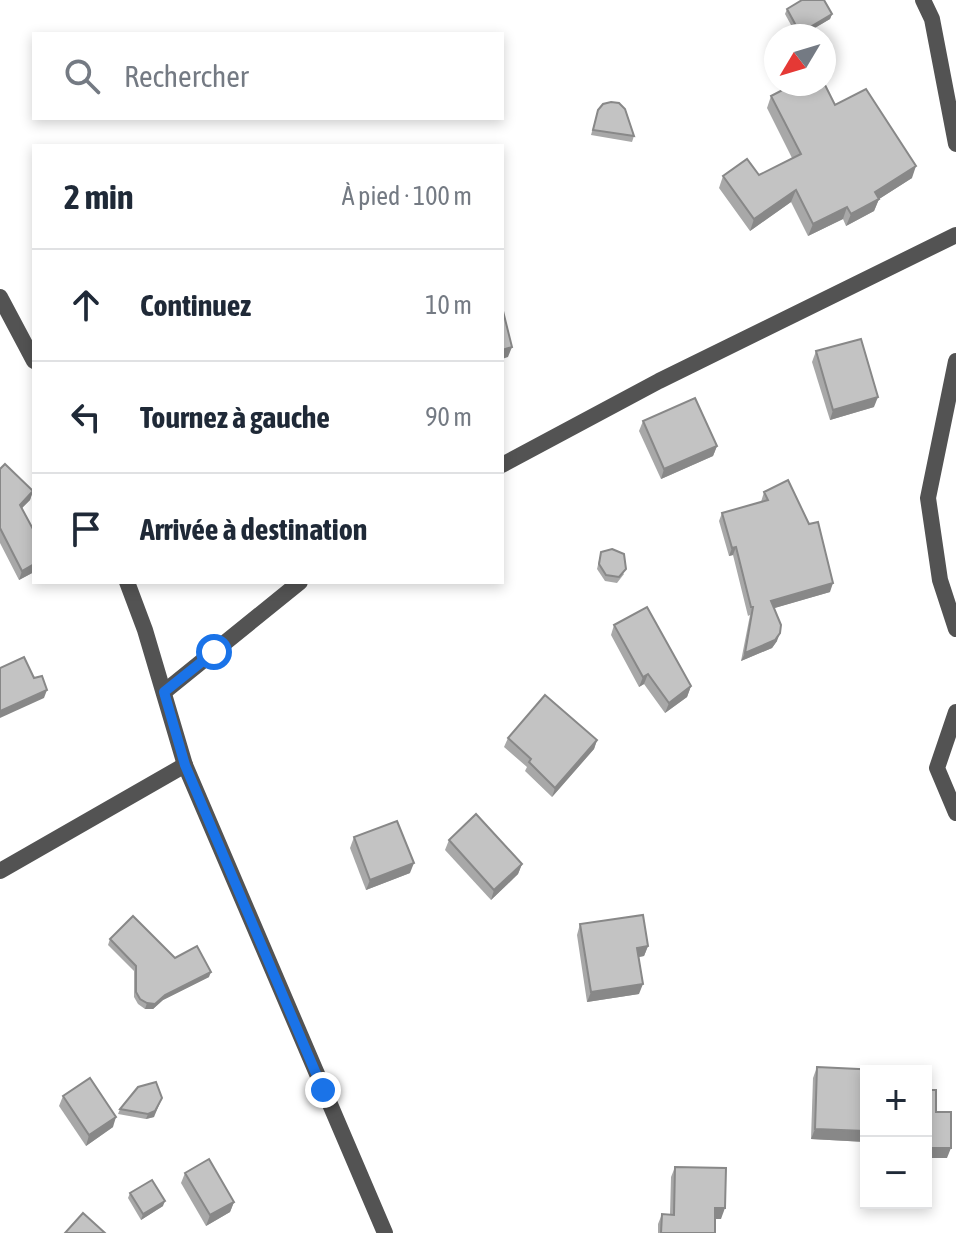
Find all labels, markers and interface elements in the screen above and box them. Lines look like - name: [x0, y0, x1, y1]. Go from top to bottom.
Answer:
- north arrow: [764, 24, 836, 96]
- search box: [32, 32, 504, 120]
- icon: search: [60, 54, 104, 98]
- text: Rechercher: [124, 59, 249, 93]
- text: 2 min: [64, 177, 133, 216]
- text: À pied · 100 m: [342, 181, 472, 211]
- icon: ahead: [64, 283, 108, 327]
- text: Continuez: [140, 288, 251, 322]
- text: 10 m: [425, 290, 472, 320]
- icon: left: [64, 395, 108, 439]
- text: Tournez à gauche: [140, 400, 330, 434]
- text: 90 m: [425, 402, 472, 432]
- icon: arrive: [64, 507, 108, 551]
- text: Arrivée à destination: [140, 512, 367, 546]
- route start: [196, 634, 232, 670]
- map controls: [860, 1065, 932, 1209]
- button: +: [860, 1065, 932, 1137]
- route end: [305, 1072, 341, 1108]
- button: −: [860, 1137, 932, 1209]

